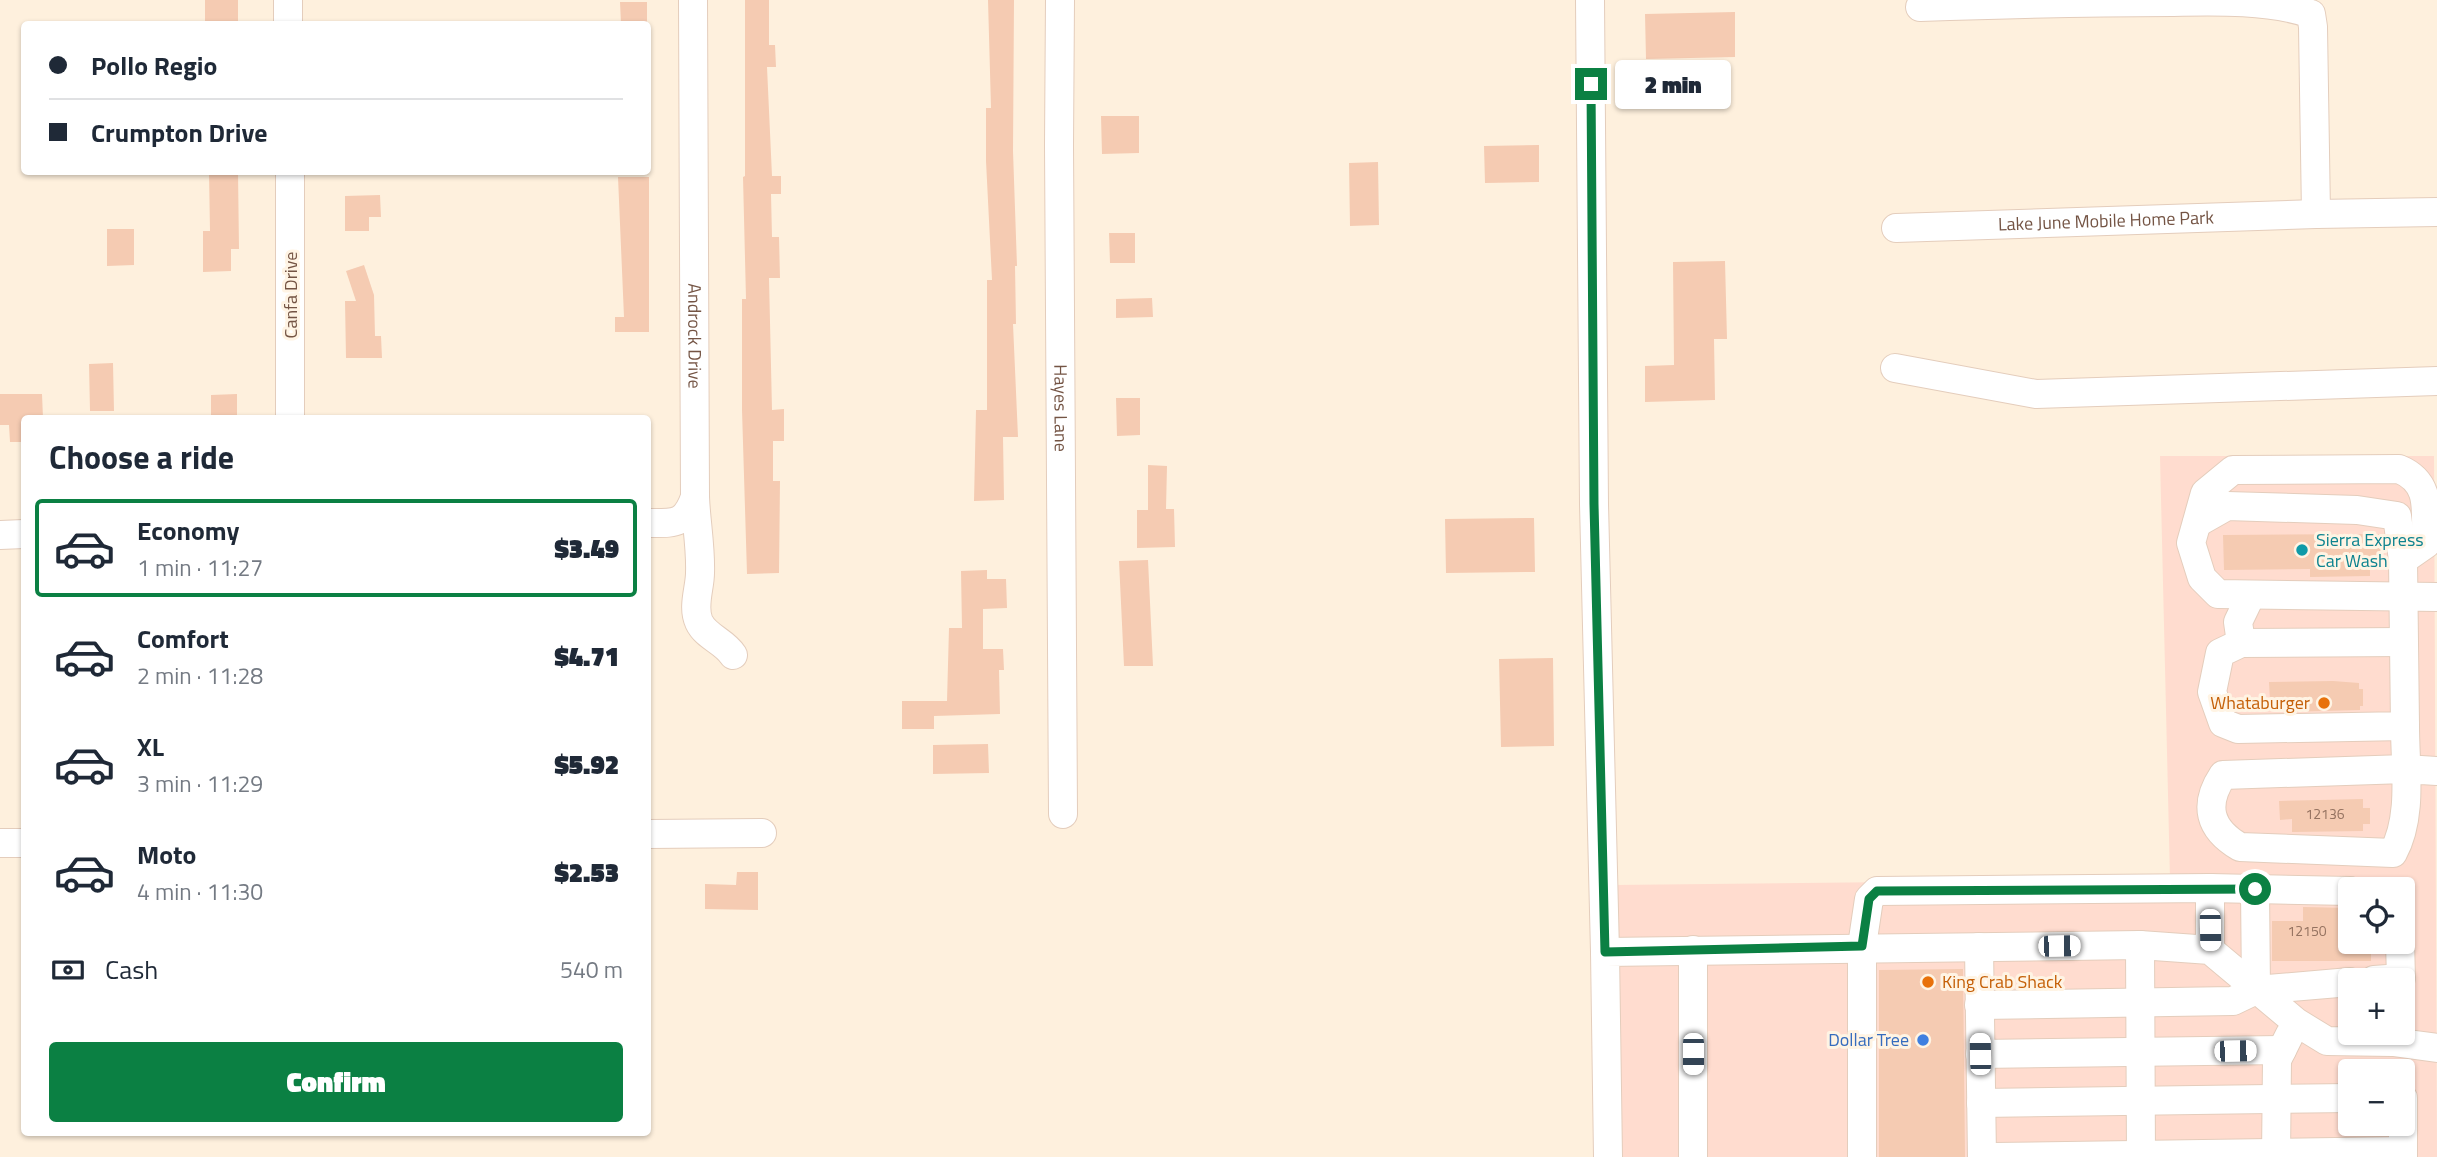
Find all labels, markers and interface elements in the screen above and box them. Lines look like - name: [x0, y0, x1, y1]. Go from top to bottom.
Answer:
- text: Pollo Regio: [91, 46, 217, 85]
- callout: 2 min: [1616, 60, 1731, 108]
- text: 2 min: [1644, 67, 1702, 102]
- route end: [1575, 68, 1607, 100]
- text: Crumpton Drive: [91, 113, 268, 152]
- street label: Lake June Mobile Home Park: [1997, 203, 2215, 238]
- street label: Canfa Drive: [277, 252, 304, 338]
- street label: Androck Drive: [681, 283, 709, 389]
- street label: Hayes Lane: [1047, 364, 1075, 452]
- text: Choose a ride: [49, 433, 234, 481]
- text: Economy: [137, 511, 239, 550]
- icon: car: [53, 517, 116, 580]
- place label: Sierra Express Car Wash: [2316, 526, 2424, 574]
- text: $3.49: [554, 529, 619, 568]
- marker: Sierra Express Car Wash: [2294, 542, 2310, 558]
- text: 1 min · 11:27: [137, 550, 263, 585]
- text: Comfort: [137, 619, 229, 658]
- icon: car: [53, 625, 116, 688]
- text: $4.71: [554, 637, 619, 676]
- text: 2 min · 11:28: [137, 658, 263, 693]
- place label: Whataburger: [2210, 689, 2310, 716]
- marker: Whataburger: [2316, 695, 2332, 711]
- text: XL: [137, 727, 164, 766]
- icon: car: [53, 733, 116, 796]
- text: $5.92: [554, 745, 619, 784]
- text: 3 min · 11:29: [137, 766, 263, 801]
- house number: 12136: [2305, 803, 2345, 824]
- text: Moto: [137, 835, 196, 874]
- icon: car: [53, 841, 116, 904]
- text: $2.53: [554, 853, 619, 892]
- route start: [2239, 873, 2271, 905]
- text: 4 min · 11:30: [137, 874, 263, 909]
- map controls: [2338, 877, 2415, 1136]
- button: locate: [2338, 877, 2415, 954]
- car: [2200, 909, 2221, 951]
- house number: 12150: [2287, 920, 2327, 941]
- car: [2038, 935, 2081, 957]
- text: Cash: [105, 950, 158, 989]
- icon: cash: [49, 951, 87, 989]
- text: 540 m: [560, 952, 623, 987]
- place label: King Crab Shack: [1942, 968, 2063, 995]
- button: +: [2338, 968, 2415, 1045]
- marker: King Crab Shack: [1920, 974, 1936, 990]
- place label: Dollar Tree: [1828, 1026, 1909, 1053]
- marker: Dollar Tree: [1915, 1032, 1931, 1048]
- car: [1683, 1033, 1704, 1075]
- car: [1970, 1033, 1991, 1075]
- car: [2214, 1040, 2257, 1062]
- button: Confirm: [49, 1042, 623, 1122]
- button: −: [2338, 1059, 2415, 1136]

